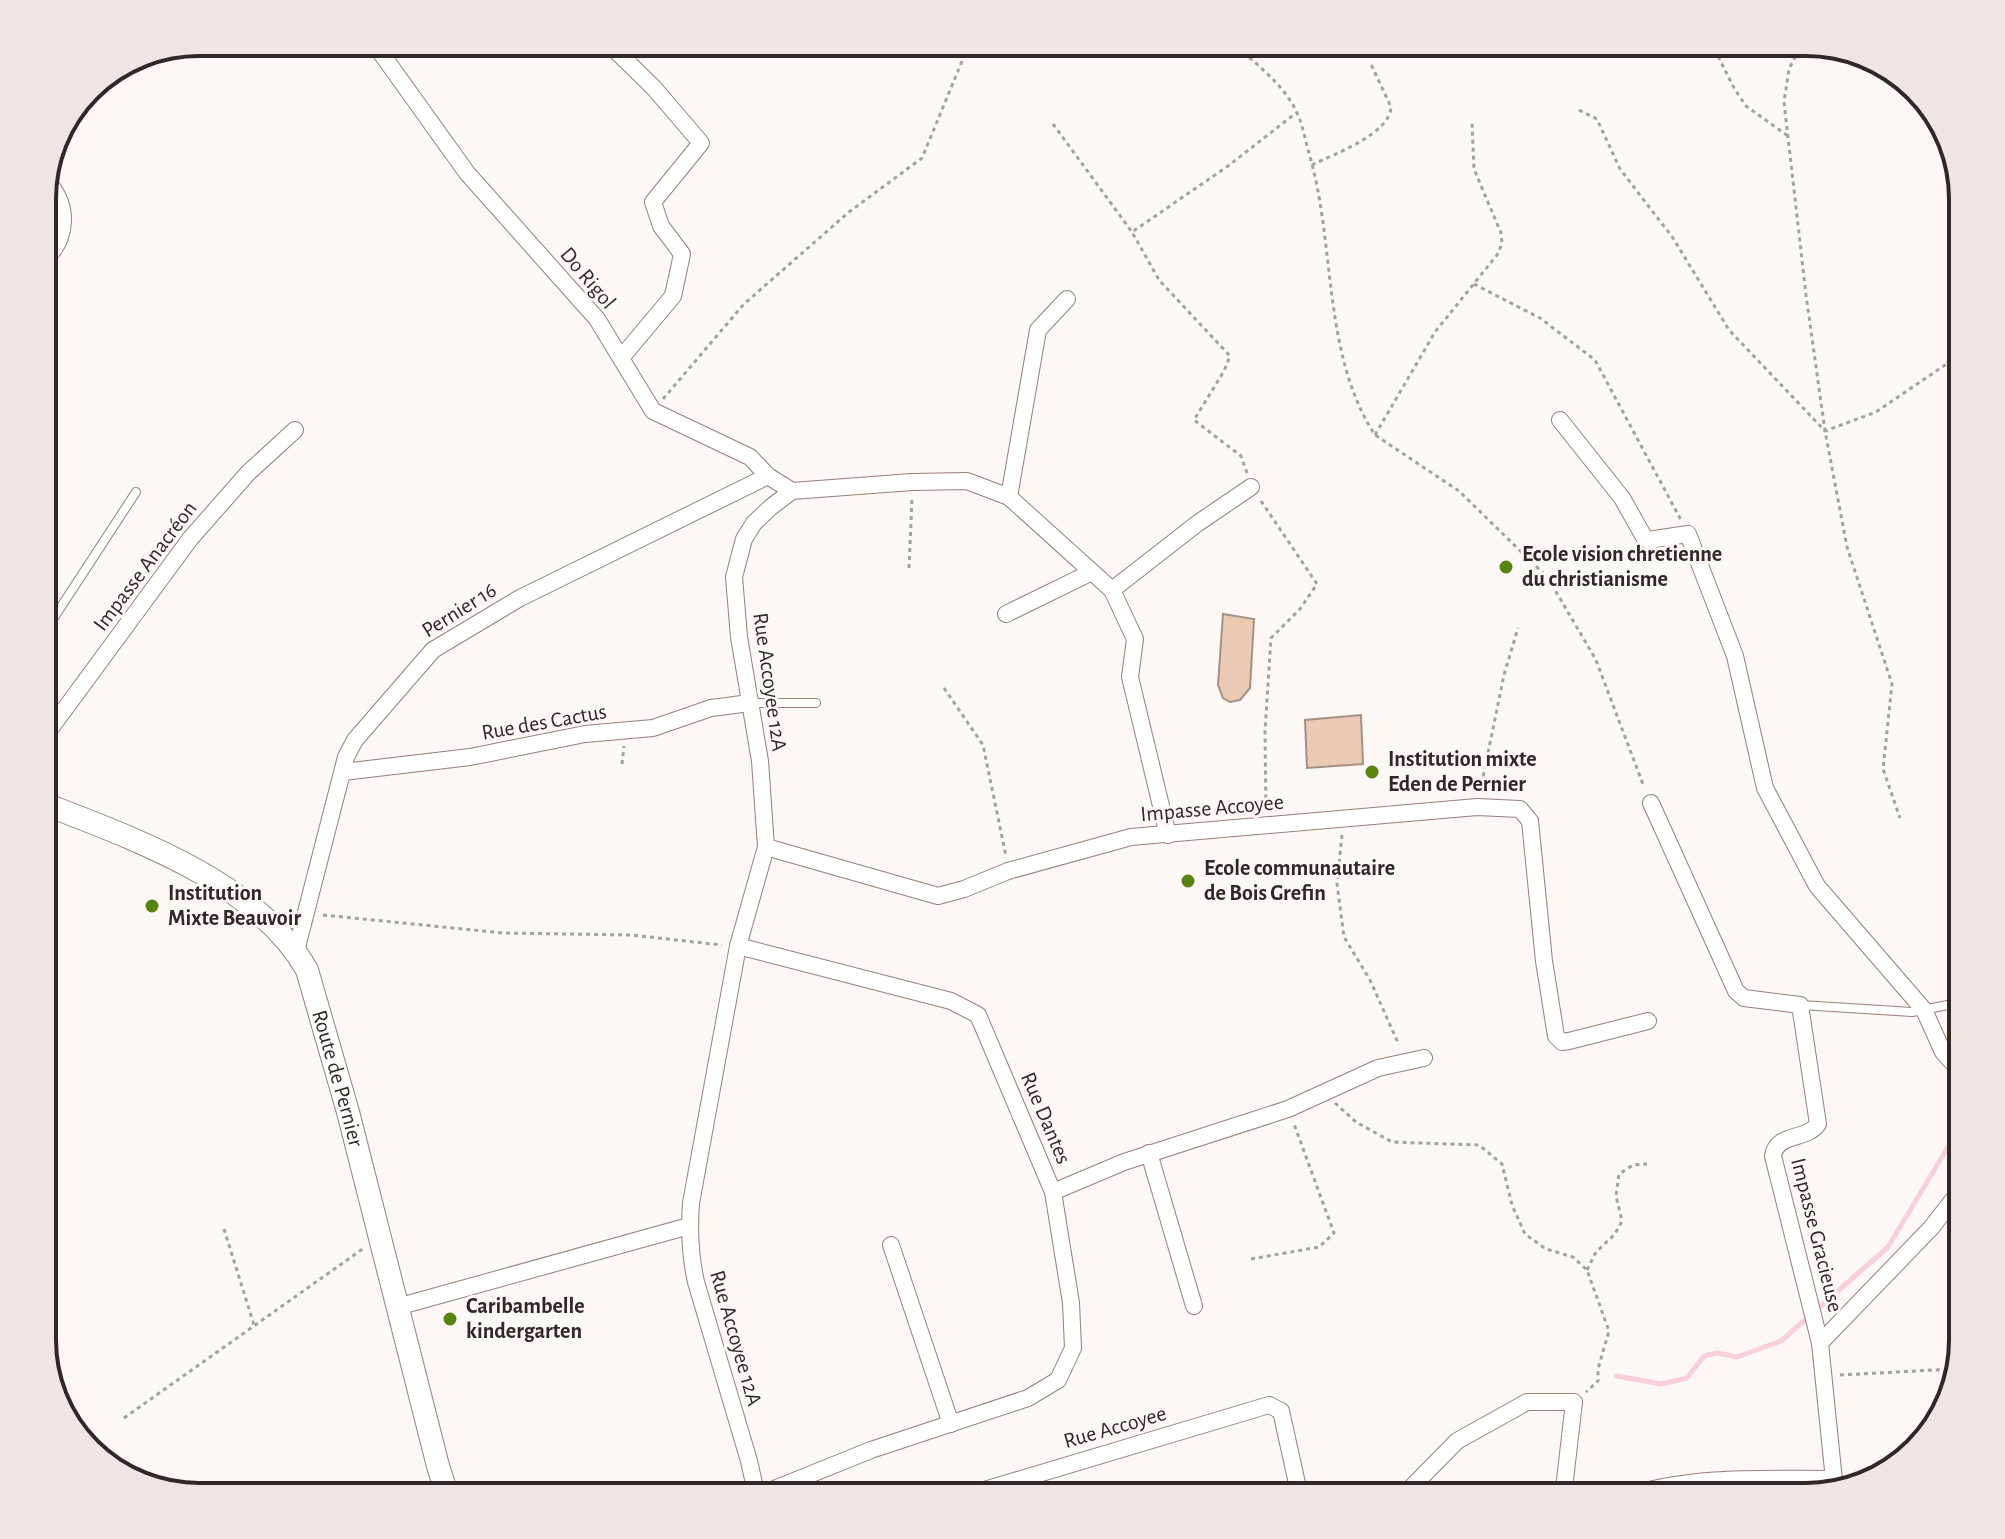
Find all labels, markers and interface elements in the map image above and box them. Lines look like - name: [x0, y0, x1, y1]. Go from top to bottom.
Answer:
- street label: Do Rigol: [556, 243, 620, 313]
- street label: Impasse Anacréon: [89, 497, 201, 635]
- place label: Ecole vision chretienne du christianisme: [1522, 543, 1722, 590]
- marker: Ecole vision chretienne du christianisme: [1497, 558, 1515, 576]
- street label: Pernier 16: [418, 579, 500, 641]
- street label: Rue Accoyee 12A: [749, 611, 791, 753]
- street label: Rue des Cactus: [480, 700, 608, 744]
- place label: Institution mixte Eden de Pernier: [1388, 748, 1537, 795]
- marker: Institution mixte Eden de Pernier: [1363, 763, 1381, 781]
- street label: Impasse Accoyee: [1139, 791, 1285, 825]
- place label: Ecole communautaire de Bois Grefin: [1204, 857, 1395, 904]
- marker: Ecole communautaire de Bois Grefin: [1179, 872, 1197, 890]
- place label: Institution Mixte Beauvoir: [168, 882, 301, 929]
- marker: Institution Mixte Beauvoir: [143, 897, 161, 915]
- street label: Route de Pernier: [308, 1007, 367, 1149]
- street label: Rue Dantes: [1017, 1069, 1075, 1167]
- street label: Impasse Gracieuse: [1787, 1156, 1847, 1314]
- street label: Rue Accoyee 12A: [706, 1268, 766, 1408]
- place label: Caribambelle kindergarten: [466, 1295, 585, 1342]
- marker: Caribambelle kindergarten: [441, 1310, 459, 1328]
- street label: Rue Accoyee: [1061, 1402, 1169, 1452]

